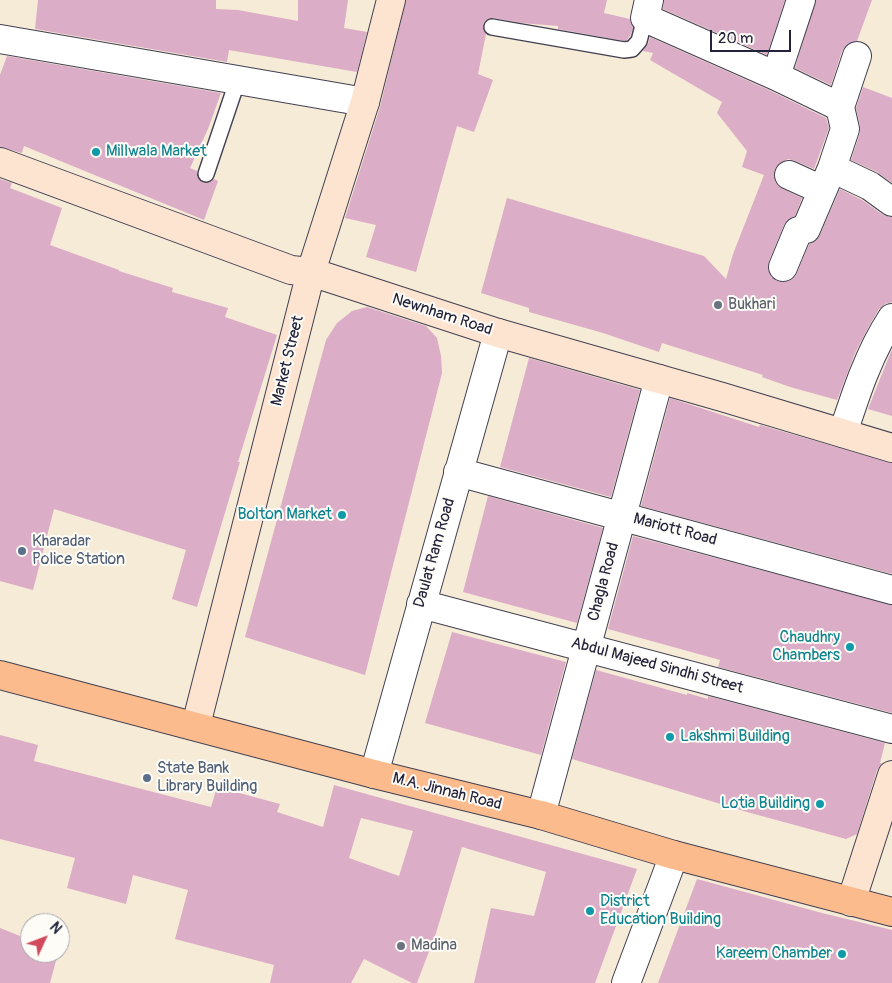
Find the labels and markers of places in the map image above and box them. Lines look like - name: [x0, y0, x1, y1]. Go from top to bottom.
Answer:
- place label: Millwala Market: [106, 142, 207, 162]
- marker: Millwala Market: [90, 146, 102, 158]
- place label: Bukhari: [728, 295, 775, 315]
- marker: Bukhari: [712, 299, 724, 311]
- place label: Bolton Market: [237, 505, 332, 525]
- marker: Bolton Market: [336, 509, 348, 521]
- place label: Kharadar Police Station: [32, 532, 125, 570]
- marker: Kharadar Police Station: [16, 545, 28, 557]
- place label: Chaudhry Chambers: [772, 628, 840, 666]
- marker: Chaudhry Chambers: [844, 641, 856, 653]
- place label: Lakshmi Building: [680, 727, 790, 747]
- marker: Lakshmi Building: [664, 731, 676, 743]
- place label: State Bank Library Building: [157, 759, 257, 797]
- marker: State Bank Library Building: [141, 772, 153, 784]
- place label: Lotia Building: [721, 794, 810, 814]
- marker: Lotia Building: [814, 798, 826, 810]
- place label: District Education Building: [600, 892, 721, 930]
- marker: District Education Building: [584, 905, 596, 917]
- place label: Madina: [411, 936, 457, 956]
- marker: Madina: [395, 940, 407, 952]
- place label: Kareem Chamber: [716, 944, 832, 964]
- marker: Kareem Chamber: [836, 948, 848, 960]

